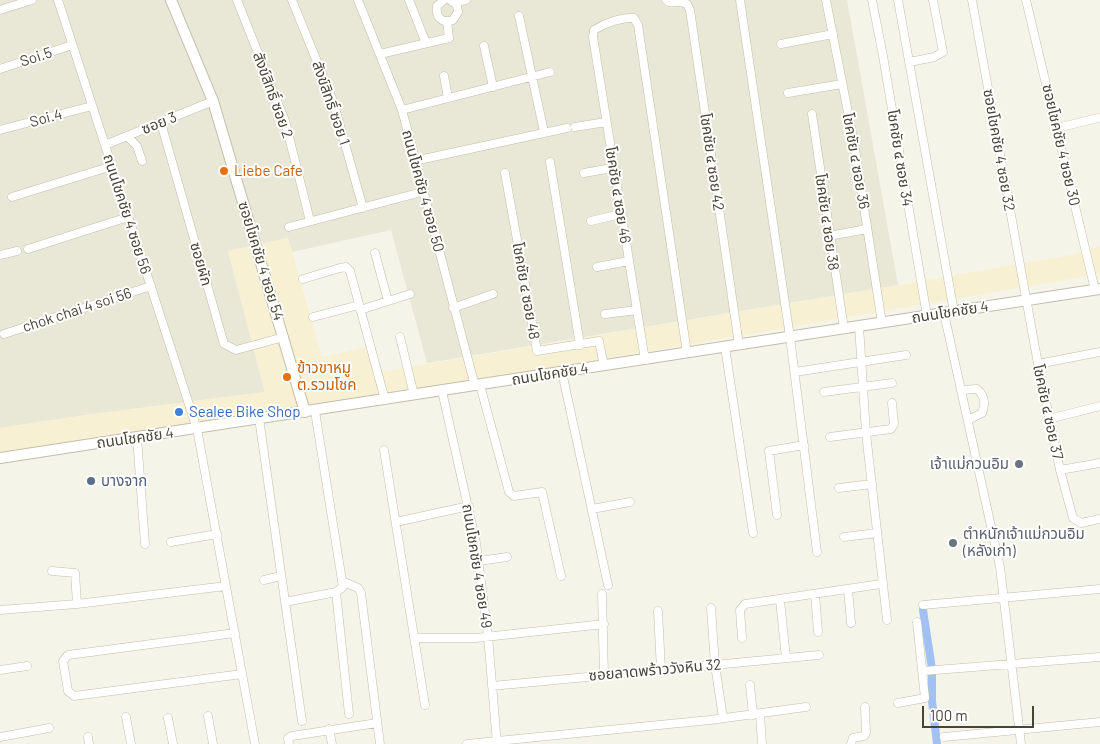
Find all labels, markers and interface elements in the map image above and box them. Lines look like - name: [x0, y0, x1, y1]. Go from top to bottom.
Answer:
- street label: Soi.5: [18, 43, 54, 71]
- street label: สังข์สิทธิ์ ซอย 2: [249, 49, 297, 141]
- street label: สังข์สิทธิ์ ซอย 1: [308, 59, 354, 147]
- street label: ซอยโชคชัย 4 ซอย 30: [1038, 82, 1084, 208]
- street label: ซอยโชคชัย 4 ซอย 32: [979, 87, 1019, 213]
- street label: Soi.4: [28, 105, 64, 131]
- street label: ซอย 3: [139, 108, 179, 138]
- street label: โชคชัย ๔ ซอย 34: [883, 108, 917, 208]
- street label: โชคชัย ๔ ซอย 36: [839, 111, 873, 211]
- street label: โชคชัย ๔ ซอย 42: [696, 112, 728, 212]
- street label: ถนนโชคชัย 4 ซอย 50: [398, 128, 448, 254]
- street label: โชคชัย ๔ ซอย 46: [601, 145, 635, 245]
- street label: ถนนโชคชัย 4 ซอย 56: [99, 152, 155, 276]
- place label: Liebe Cafe: [234, 162, 303, 180]
- marker: Liebe Cafe: [218, 165, 230, 177]
- street label: โชคชัย ๔ ซอย 38: [811, 172, 843, 272]
- street label: ซอยโชคชัย 4 ซอย 54: [234, 199, 288, 323]
- street label: ซอยผัก: [186, 240, 216, 288]
- street label: โชคชัย ๔ ซอย 48: [509, 241, 543, 341]
- street label: chok chai 4 soi 56: [20, 284, 134, 336]
- street label: ถนนโชคชัย 4: [910, 297, 990, 327]
- place label: ข้าวขาหมู ต.รวมโชค: [297, 359, 357, 394]
- street label: ถนนโชคชัย 4: [510, 359, 590, 389]
- street label: โชคชัย ๔ ซอย 37: [1029, 363, 1067, 461]
- marker: ข้าวขาหมู ต.รวมโชค: [281, 371, 293, 383]
- place label: Sealee Bike Shop: [189, 403, 300, 421]
- marker: Sealee Bike Shop: [173, 406, 185, 418]
- street label: ถนนโชคชัย 4: [95, 424, 175, 452]
- place label: เจ้าแม่กวนอิม: [930, 455, 1009, 473]
- marker: เจ้าแม่กวนอิม: [1013, 458, 1025, 470]
- place label: บางจาก: [101, 472, 147, 490]
- marker: บางจาก: [85, 475, 97, 487]
- street label: ถนนโชคชัย 4 ซอย 49: [458, 503, 496, 629]
- place label: ตำหนักเจ้าแม่กวนอิม (หลังเก่า): [963, 525, 1085, 560]
- marker: ตำหนักเจ้าแม่กวนอิม (หลังเก่า): [947, 537, 959, 549]
- street label: ซอยลาดพร้าววังหิน 32: [588, 655, 722, 685]
- scale bar: [925, 696, 1038, 728]
- text: 100 m: [930, 706, 968, 724]

